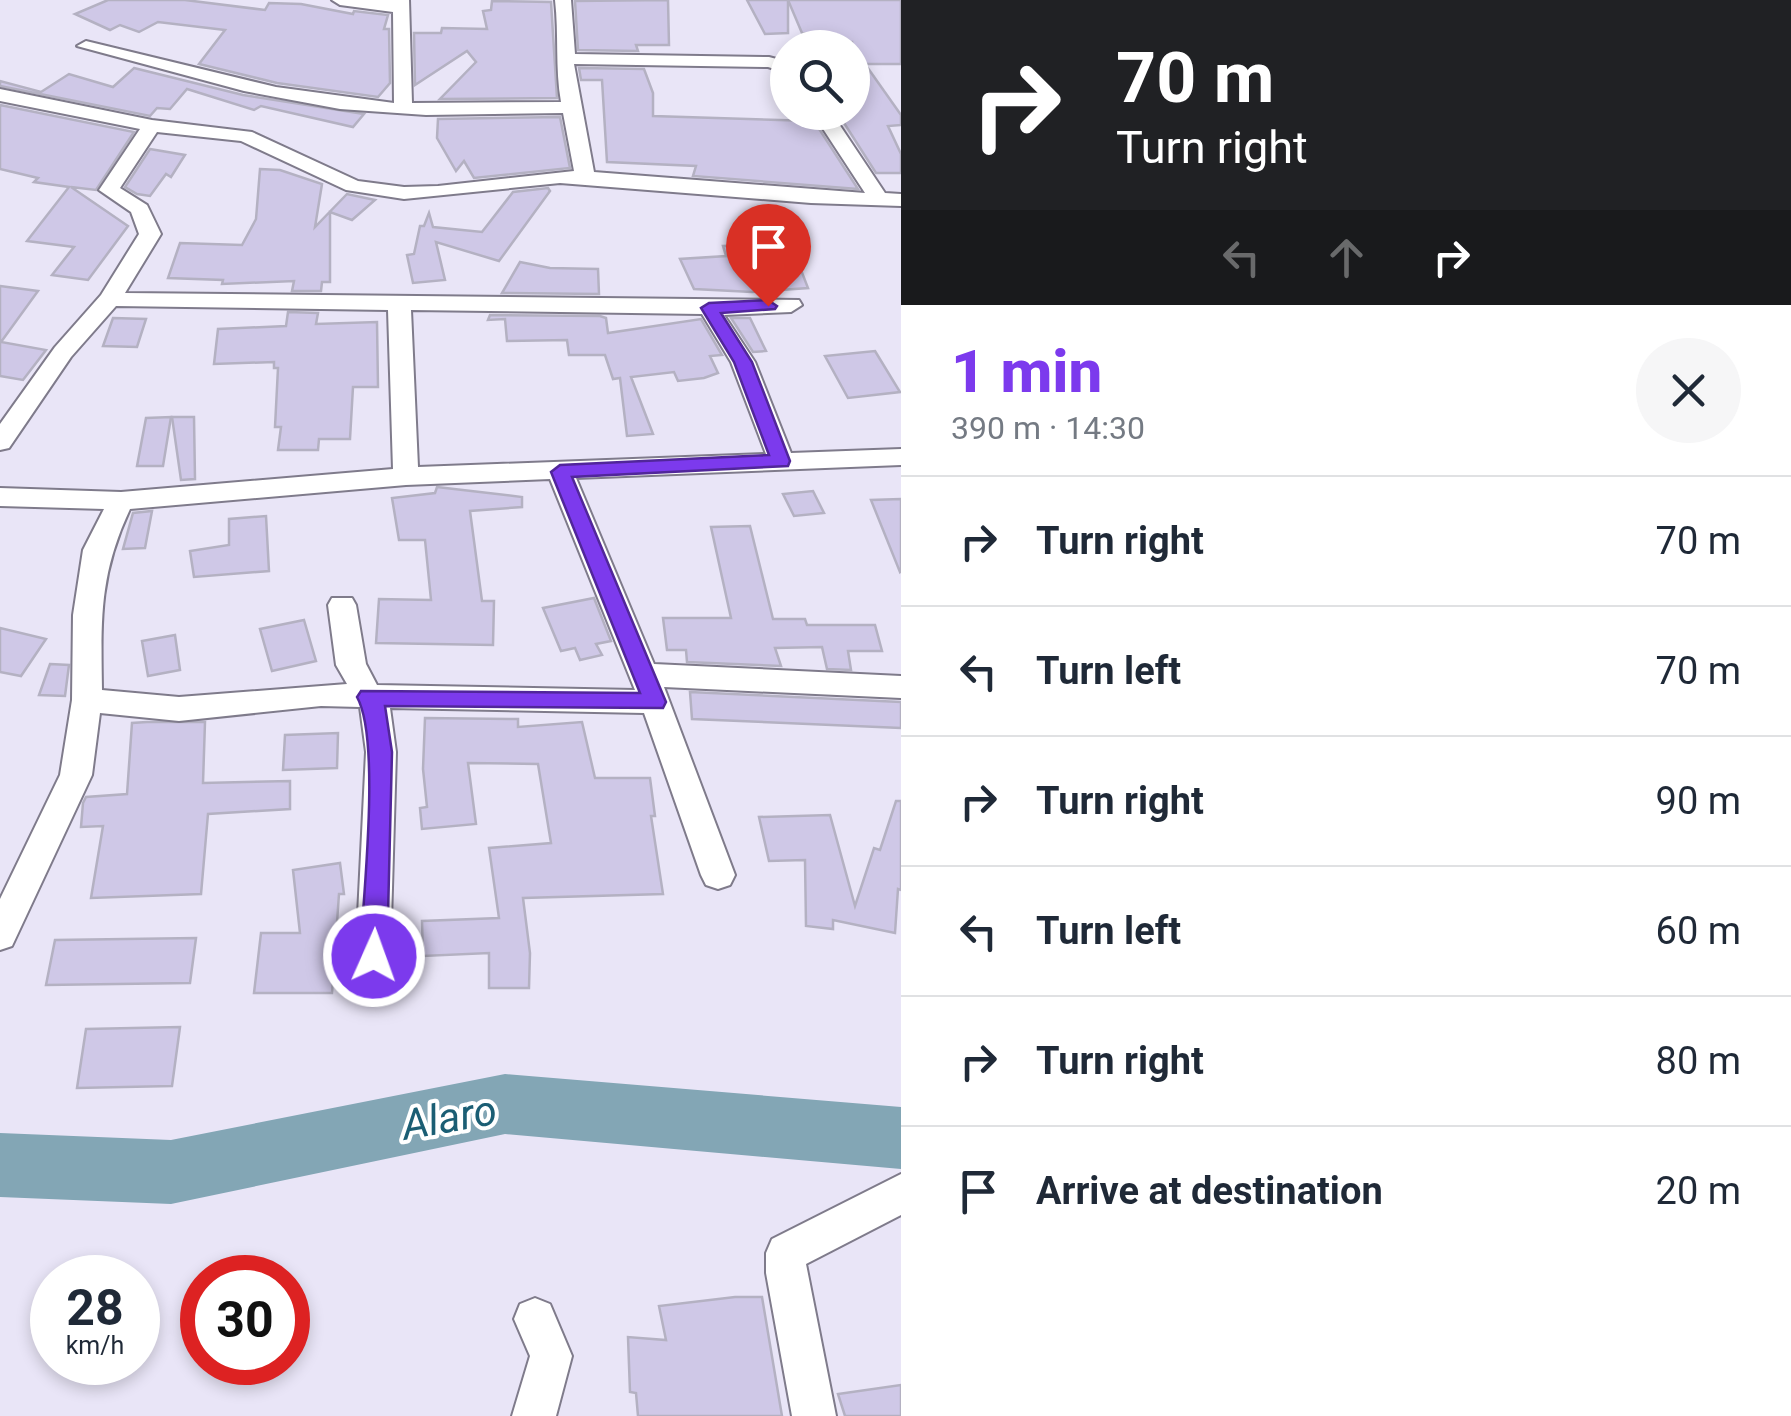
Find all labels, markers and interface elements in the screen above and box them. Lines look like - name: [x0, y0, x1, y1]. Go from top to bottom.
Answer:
- map controls: [770, 30, 870, 130]
- button: search: [770, 30, 870, 130]
- text: 70 m: [1116, 37, 1274, 119]
- icon: right: [951, 40, 1081, 170]
- text: Turn right: [1116, 121, 1308, 174]
- pin: [726, 204, 811, 307]
- icon: arrive: [741, 219, 796, 274]
- icon: left: [1214, 230, 1269, 285]
- icon: ahead: [1319, 230, 1374, 285]
- icon: right: [1424, 230, 1479, 285]
- text: 1 min: [951, 336, 1102, 407]
- button: close: [1636, 338, 1741, 443]
- text: 390 m · 14:30: [951, 409, 1145, 447]
- icon: right: [951, 514, 1006, 569]
- text: Turn right: [1036, 519, 1204, 563]
- text: 70 m: [1656, 519, 1741, 563]
- icon: left: [951, 644, 1006, 699]
- text: Turn left: [1036, 649, 1181, 693]
- text: 70 m: [1656, 649, 1741, 693]
- icon: right: [951, 774, 1006, 829]
- text: Turn right: [1036, 779, 1204, 823]
- text: 90 m: [1656, 779, 1741, 823]
- position arrow: [322, 904, 426, 1008]
- icon: left: [951, 904, 1006, 959]
- text: Turn left: [1036, 909, 1181, 953]
- text: 60 m: [1656, 909, 1741, 953]
- icon: right: [951, 1034, 1006, 1089]
- text: Turn right: [1036, 1039, 1204, 1083]
- text: 80 m: [1656, 1039, 1741, 1083]
- water label: Alaro: [396, 1085, 500, 1150]
- icon: arrive: [951, 1164, 1006, 1219]
- text: Arrive at destination: [1036, 1169, 1383, 1213]
- text: 20 m: [1656, 1169, 1741, 1213]
- speed limit sign: 30: [180, 1255, 310, 1385]
- text: 28: [66, 1279, 124, 1337]
- text: km/h: [66, 1331, 124, 1360]

